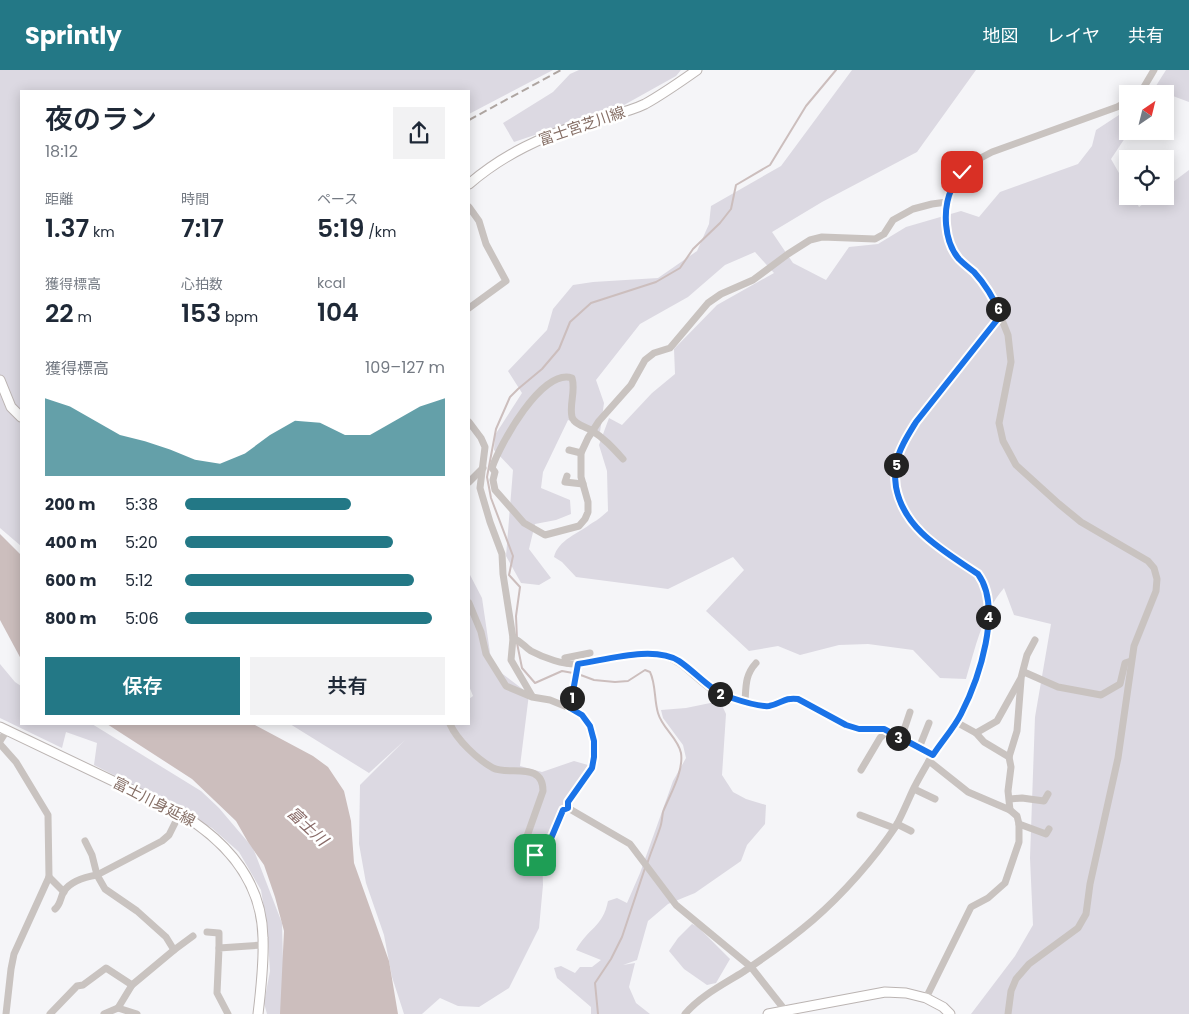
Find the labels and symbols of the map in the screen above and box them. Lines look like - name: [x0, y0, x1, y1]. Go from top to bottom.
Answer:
- north arrow: [1119, 85, 1174, 140]
- street label: 富士宮芝川線: [536, 101, 628, 150]
- pin: [941, 151, 983, 193]
- pin: 6: [986, 296, 1010, 322]
- pin: 5: [884, 452, 908, 478]
- pin: 4: [976, 604, 1000, 630]
- pin: 2: [708, 682, 732, 706]
- pin: 1: [560, 686, 584, 710]
- pin: 3: [886, 726, 910, 750]
- street label: 富士川身延線: [109, 772, 199, 831]
- water label: 富士川: [282, 802, 335, 853]
- pin: [514, 834, 556, 876]

